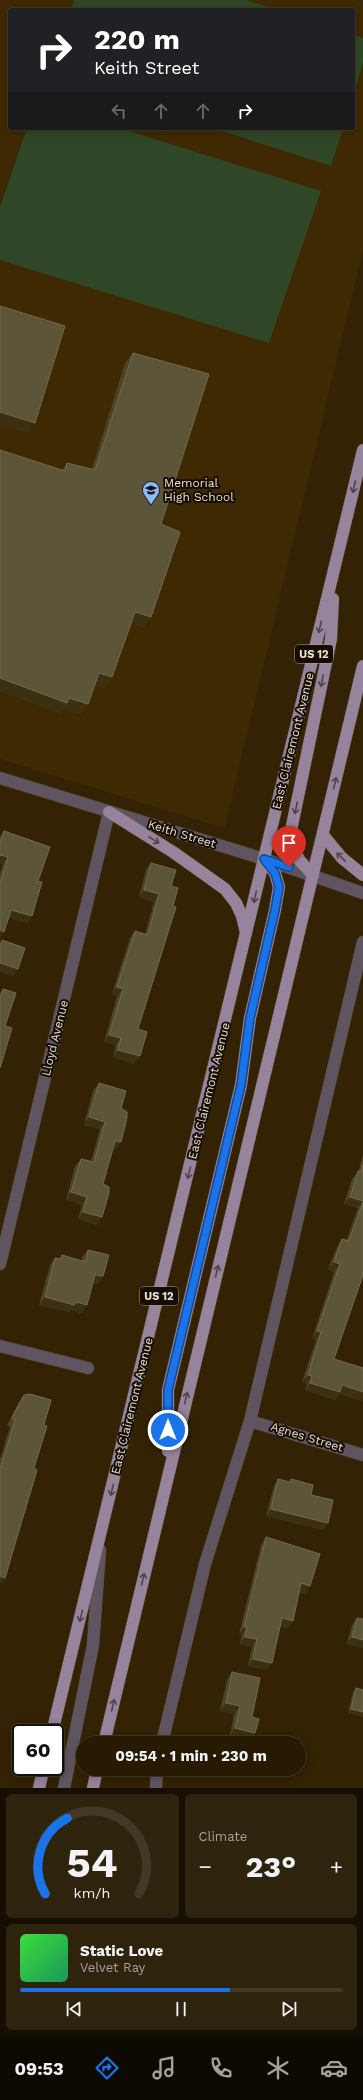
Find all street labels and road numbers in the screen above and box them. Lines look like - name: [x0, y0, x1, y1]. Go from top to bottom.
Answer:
- road number: US 12: [295, 645, 333, 663]
- street label: East Clairemont Avenue: [269, 671, 317, 811]
- street label: Keith Street: [146, 817, 218, 851]
- street label: Lloyd Avenue: [39, 999, 71, 1077]
- street label: East Clairemont Avenue: [185, 1021, 233, 1161]
- road number: US 12: [140, 1287, 178, 1305]
- street label: East Clairemont Avenue: [108, 1336, 156, 1476]
- street label: Agnes Street: [269, 1419, 345, 1455]

